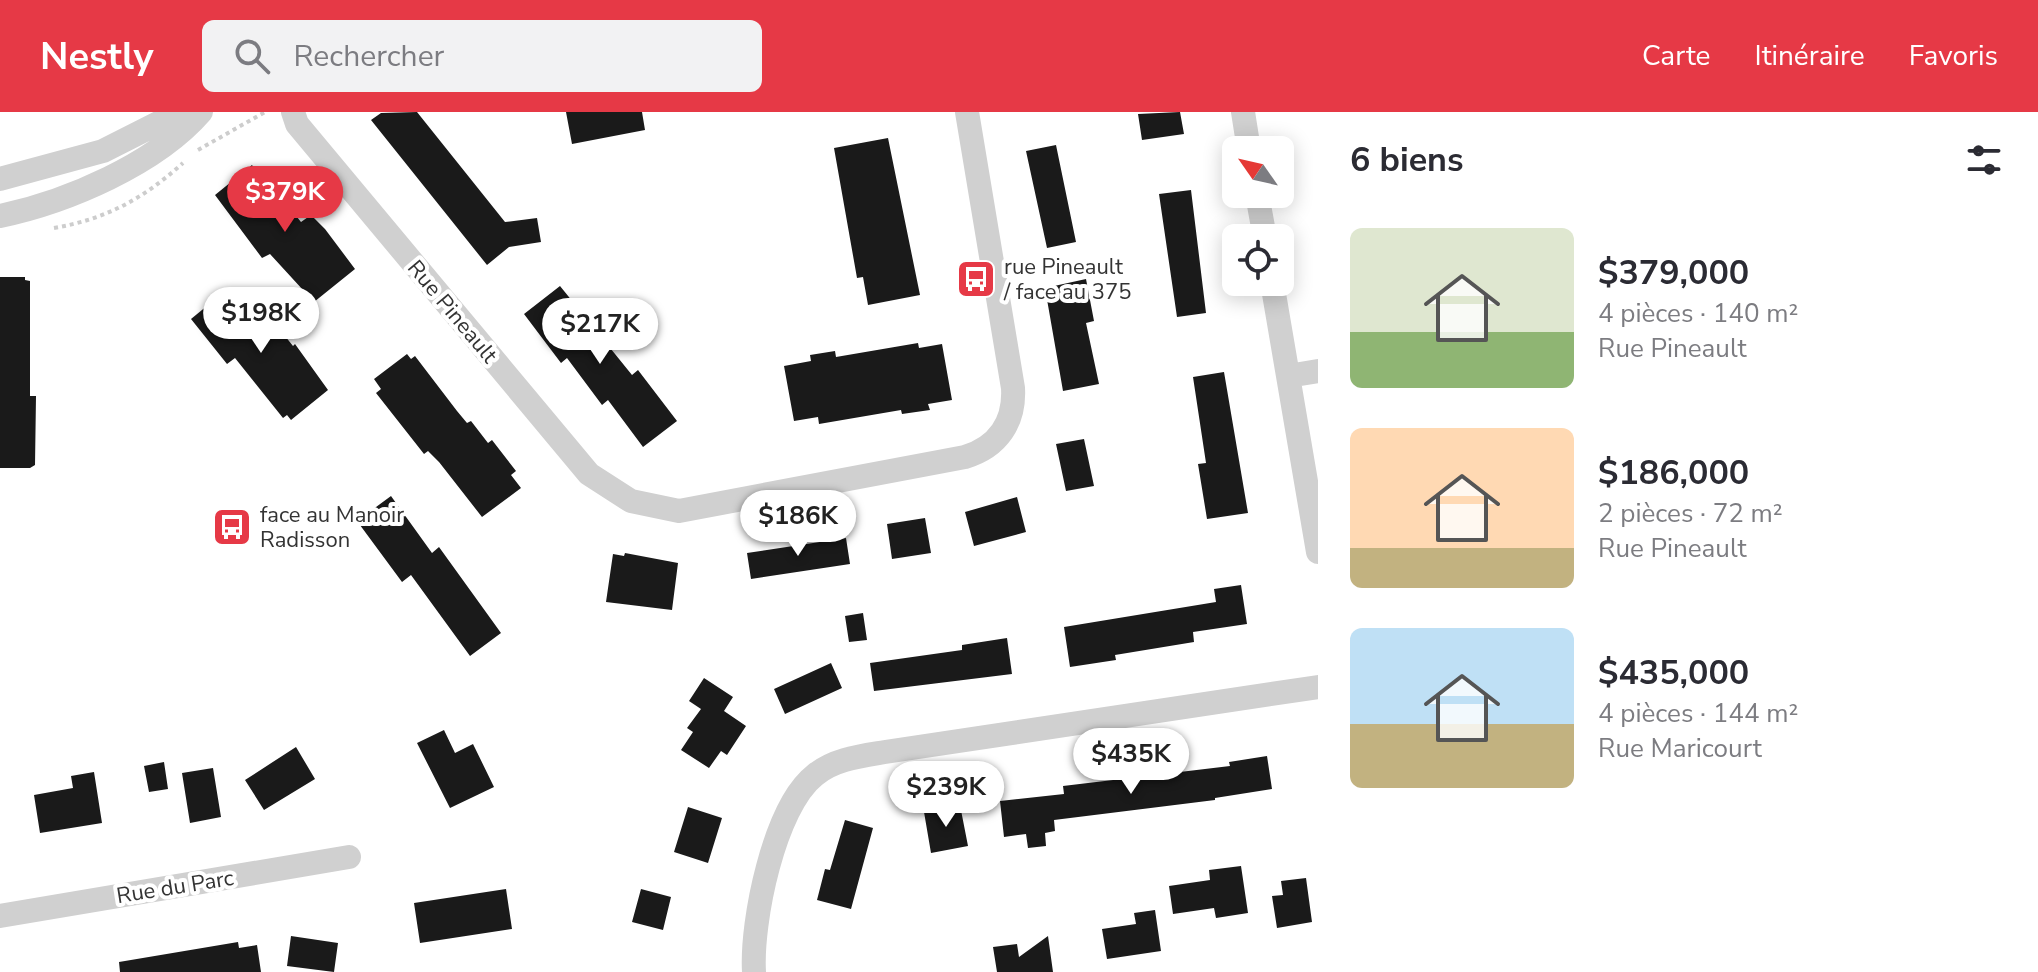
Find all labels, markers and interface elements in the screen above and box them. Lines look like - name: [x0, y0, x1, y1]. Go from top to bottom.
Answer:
- search box: [202, 20, 762, 92]
- text: Nestly: [40, 31, 154, 82]
- icon: search: [230, 34, 274, 78]
- text: Rechercher: [294, 36, 444, 77]
- text: Carte: [1642, 37, 1711, 75]
- text: Itinéraire: [1755, 37, 1865, 75]
- text: Favoris: [1909, 37, 1998, 75]
- north arrow: [1222, 136, 1294, 208]
- map controls: [1222, 136, 1294, 296]
- text: 6 biens: [1350, 137, 1464, 183]
- icon: filters: [1962, 138, 2006, 182]
- pin: $379K: [229, 166, 341, 234]
- text: $379K: [245, 174, 325, 209]
- button: locate: [1222, 224, 1294, 296]
- text: $379,000: [1598, 250, 1749, 296]
- place label: rue Pineault / face au 375: [1003, 252, 1131, 307]
- street label: Rue Pineault: [400, 254, 504, 370]
- bus stop icon: rue Pineault / face au 375: [955, 258, 997, 300]
- icon: home: [1414, 260, 1510, 356]
- pin: $198K: [205, 287, 317, 355]
- text: $198K: [221, 295, 301, 330]
- text: 4 pièces · 140 m²: [1598, 296, 1798, 331]
- pin: $217K: [544, 298, 656, 366]
- text: $217K: [560, 306, 640, 341]
- text: Rue Pineault: [1598, 331, 1747, 366]
- text: $186,000: [1598, 450, 1749, 496]
- icon: home: [1414, 460, 1510, 556]
- pin: $186K: [742, 490, 854, 558]
- text: 2 pièces · 72 m²: [1598, 496, 1783, 531]
- text: $186K: [758, 498, 838, 533]
- place label: face au Manoir Radisson: [260, 500, 404, 555]
- bus stop icon: face au Manoir Radisson: [211, 506, 253, 548]
- text: Rue Pineault: [1598, 531, 1747, 566]
- text: $435,000: [1598, 650, 1749, 696]
- icon: home: [1414, 660, 1510, 756]
- text: 4 pièces · 144 m²: [1598, 696, 1798, 731]
- pin: $435K: [1075, 728, 1187, 796]
- text: Rue Maricourt: [1598, 731, 1762, 766]
- text: $435K: [1091, 736, 1171, 771]
- pin: $239K: [890, 761, 1002, 829]
- text: $239K: [906, 769, 986, 804]
- street label: Rue du Parc: [114, 863, 236, 911]

